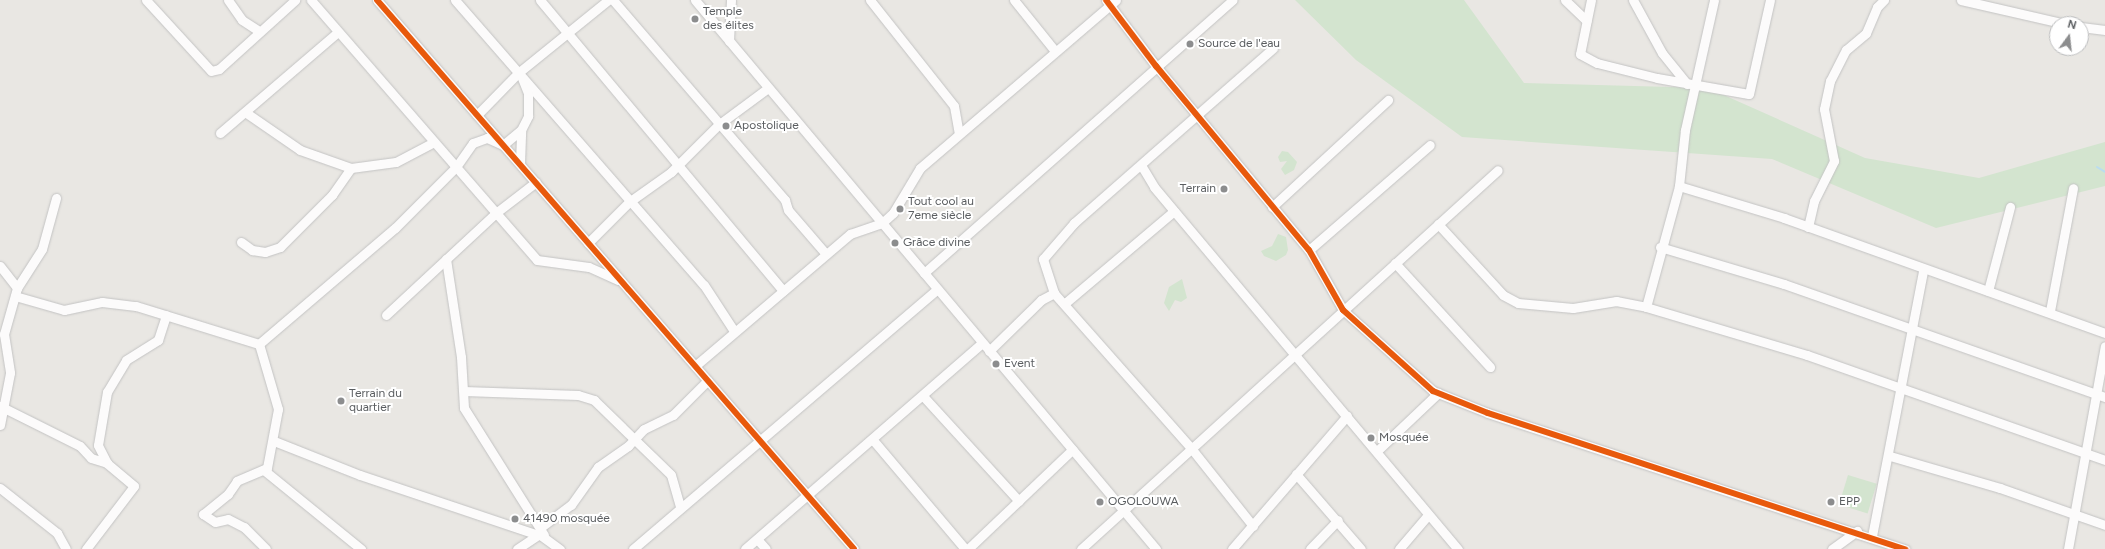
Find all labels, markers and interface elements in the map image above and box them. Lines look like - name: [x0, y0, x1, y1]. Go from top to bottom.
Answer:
- place label: Temple des élites: [703, 5, 754, 33]
- marker: Temple des élites: [690, 14, 700, 24]
- north arrow: [2049, 16, 2089, 56]
- text: N: [2066, 18, 2078, 32]
- place label: Source de l'eau: [1198, 37, 1280, 51]
- marker: Source de l'eau: [1185, 39, 1195, 49]
- place label: Apostolique: [734, 119, 799, 133]
- marker: Apostolique: [721, 121, 731, 131]
- place label: Terrain: [1180, 182, 1216, 196]
- marker: Terrain: [1219, 184, 1229, 194]
- place label: Tout cool au 7eme siècle: [908, 195, 974, 223]
- marker: Tout cool au 7eme siècle: [895, 204, 905, 214]
- place label: Grâce divine: [903, 236, 970, 250]
- marker: Grâce divine: [890, 238, 900, 248]
- place label: Event: [1004, 357, 1035, 371]
- marker: Event: [991, 359, 1001, 369]
- place label: Terrain du quartier: [349, 387, 402, 415]
- marker: Terrain du quartier: [336, 396, 346, 406]
- place label: Mosquée: [1379, 431, 1428, 445]
- marker: Mosquée: [1366, 433, 1376, 443]
- place label: OGOLOUWA: [1108, 495, 1179, 509]
- place label: EPP: [1839, 495, 1860, 509]
- marker: OGOLOUWA: [1095, 497, 1105, 507]
- marker: EPP: [1826, 497, 1836, 507]
- place label: 41490 mosquée: [523, 512, 610, 526]
- marker: 41490 mosquée: [510, 514, 520, 524]

